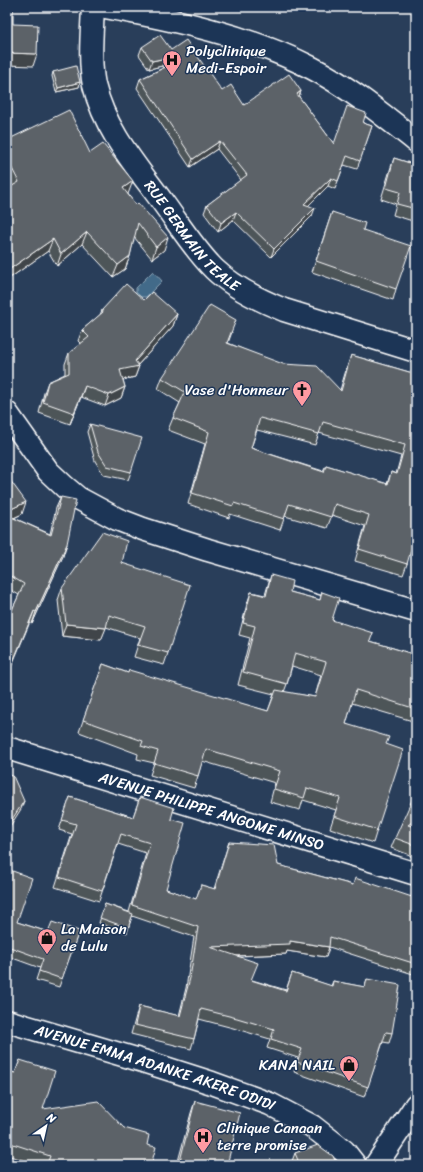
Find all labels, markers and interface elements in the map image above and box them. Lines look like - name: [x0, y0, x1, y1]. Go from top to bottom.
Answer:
- place label: Polyclinique Medi-Espoir: [186, 38, 267, 81]
- hospital icon: Polyclinique Medi-Espoir: [161, 49, 183, 77]
- street label: RUE GERMAIN TEALE: [137, 174, 247, 299]
- place label: Vase d'Honneur: [184, 377, 289, 403]
- church icon: Vase d'Honneur: [291, 379, 313, 407]
- street label: AVENUE PHILIPPE ANGOME MINSO: [94, 764, 328, 858]
- place label: La Maison de Lulu: [61, 916, 126, 959]
- shop icon: La Maison de Lulu: [36, 927, 58, 955]
- street label: AVENUE EMMA ADANKE AKERE ODIDI: [31, 1021, 277, 1117]
- place label: KANA NAIL: [259, 1052, 335, 1078]
- shop icon: KANA NAIL: [338, 1054, 360, 1082]
- north arrow: [26, 1106, 66, 1146]
- place label: Clinique Canaan terre promise: [217, 1115, 322, 1158]
- hospital icon: Clinique Canaan terre promise: [192, 1126, 214, 1154]

